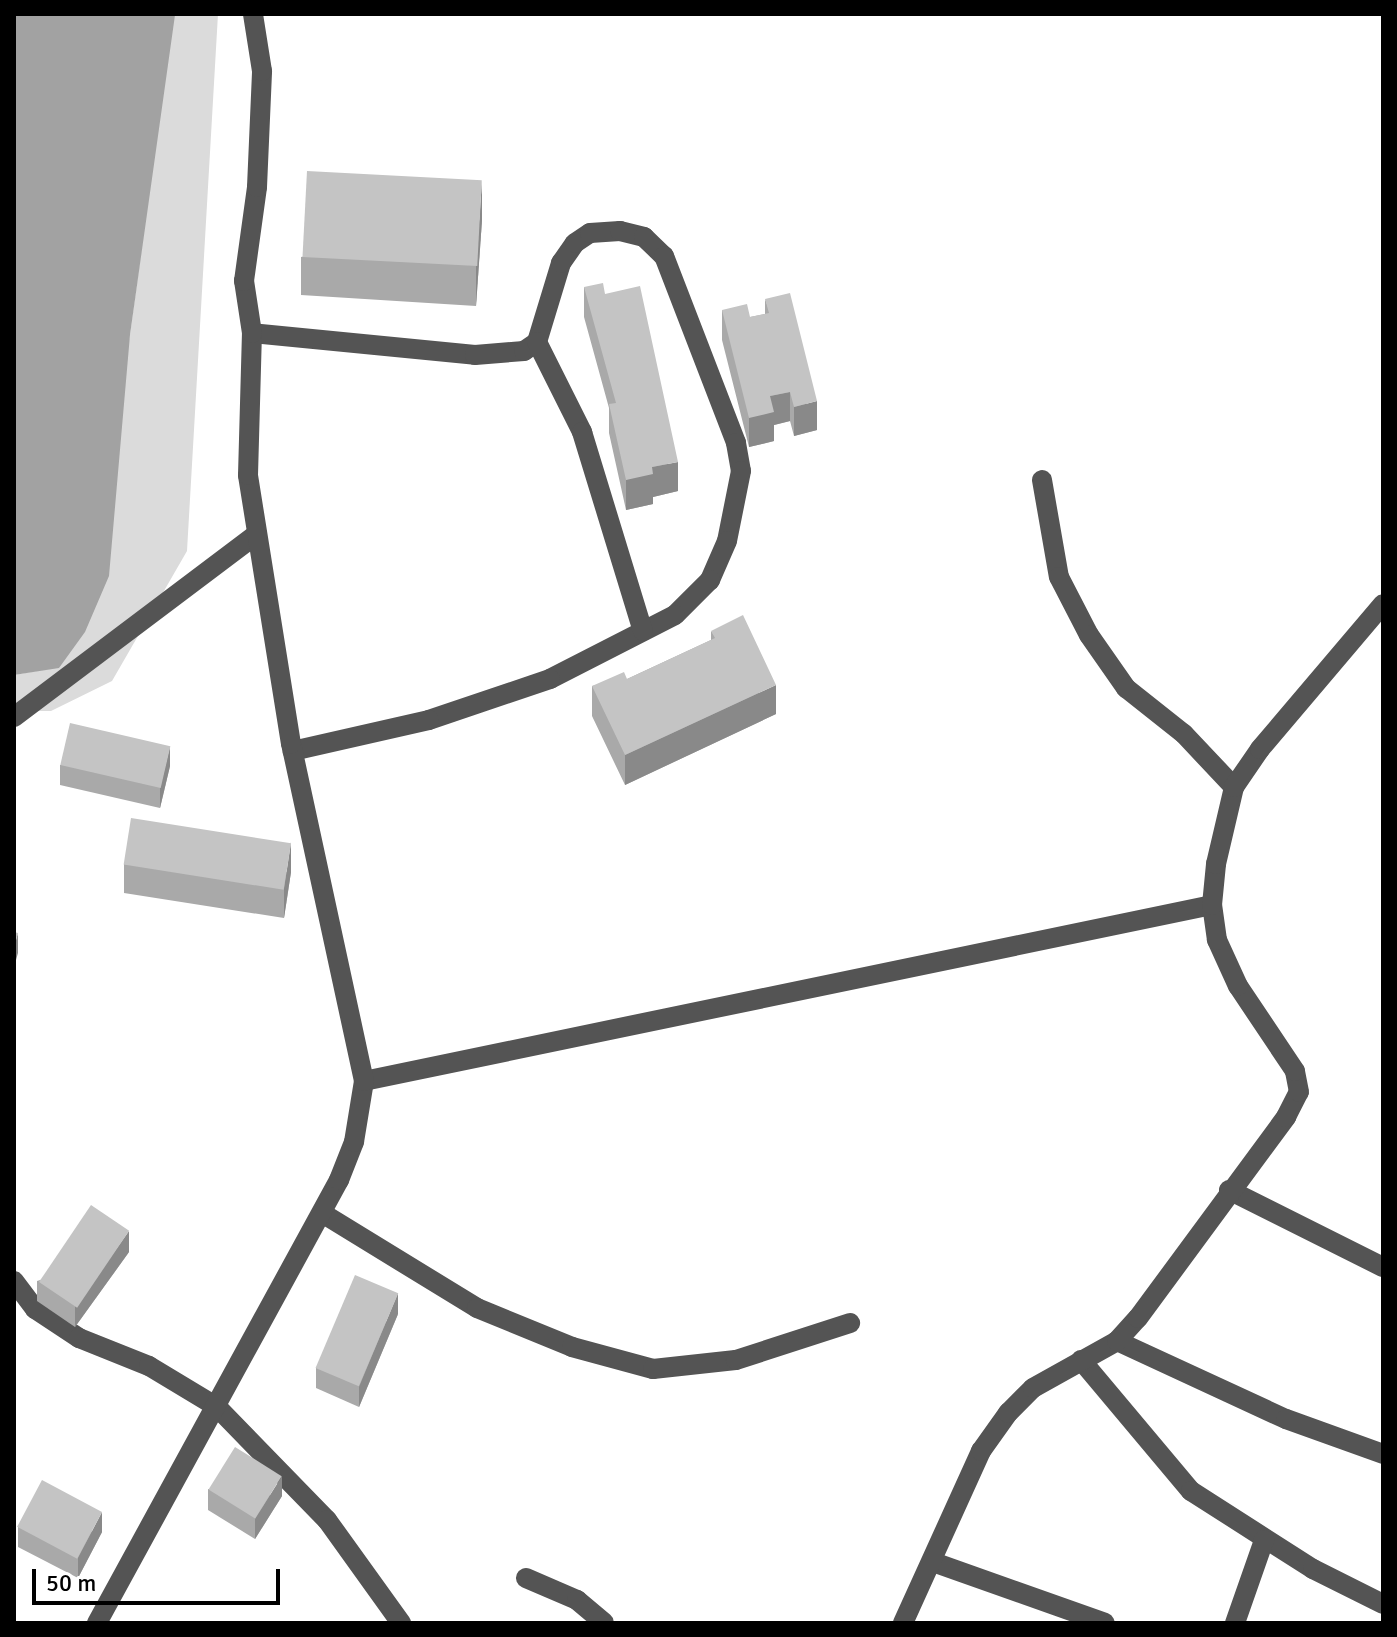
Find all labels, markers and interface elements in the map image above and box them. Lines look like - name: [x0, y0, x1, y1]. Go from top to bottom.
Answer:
- scale bar: [36, 1553, 284, 1603]
- text: 50 m: [46, 1568, 96, 1598]

